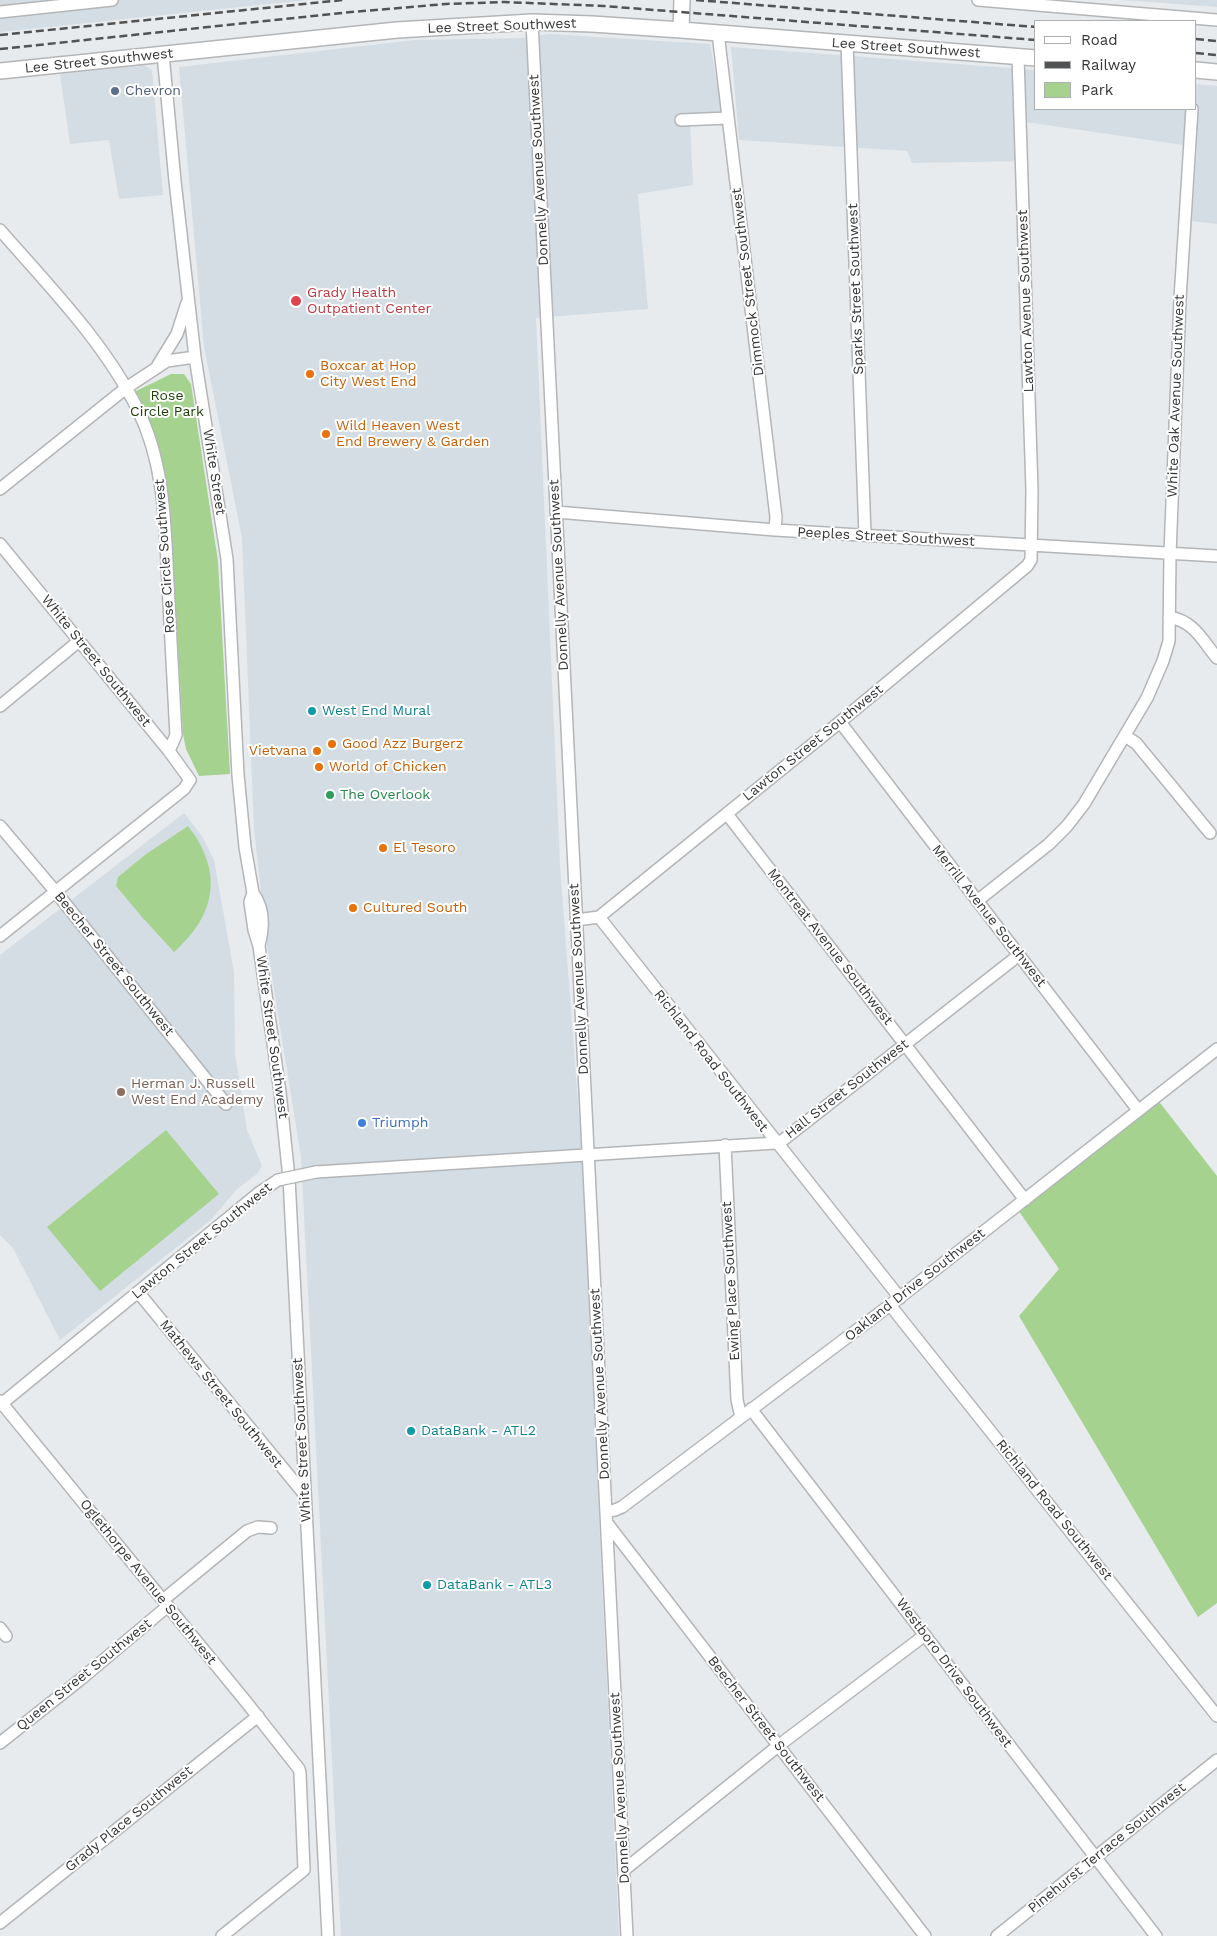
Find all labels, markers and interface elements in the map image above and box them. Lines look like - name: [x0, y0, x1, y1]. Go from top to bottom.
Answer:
- street label: Lee Street Southwest: [427, 15, 577, 37]
- legend: [1034, 20, 1197, 110]
- text: Road: [1081, 31, 1118, 49]
- street label: Lee Street Southwest: [831, 34, 981, 62]
- street label: Lee Street Southwest: [24, 45, 174, 77]
- text: Railway: [1081, 56, 1136, 74]
- street label: Donnelly Avenue Southwest: [526, 74, 552, 266]
- text: Park: [1081, 81, 1113, 99]
- place label: Chevron: [125, 83, 181, 99]
- marker: Chevron: [109, 85, 121, 97]
- street label: Dimmock Street Southwest: [728, 187, 768, 377]
- street label: Sparks Street Southwest: [845, 203, 867, 375]
- street label: Lawton Avenue Southwest: [1014, 209, 1038, 393]
- place label: Grady Health Outpatient Center: [307, 285, 431, 318]
- marker: Grady Health Outpatient Center: [289, 294, 303, 308]
- street label: White Oak Avenue Southwest: [1164, 294, 1188, 498]
- place label: Boxcar at Hop City West End: [320, 358, 417, 391]
- marker: Boxcar at Hop City West End: [304, 368, 316, 380]
- park label: Rose Circle Park: [130, 388, 204, 421]
- place label: Wild Heaven West End Brewery & Garden: [336, 418, 490, 451]
- street label: White Street: [199, 428, 229, 516]
- marker: Wild Heaven West End Brewery & Garden: [320, 428, 332, 440]
- street label: Rose Circle Southwest: [151, 478, 179, 634]
- street label: Donnelly Avenue Southwest: [546, 479, 572, 671]
- street label: Peeples Street Southwest: [797, 524, 975, 550]
- street label: White Street Southwest: [38, 592, 154, 730]
- street label: Lawton Street Southwest: [739, 681, 887, 805]
- place label: West End Mural: [322, 703, 430, 719]
- marker: West End Mural: [306, 705, 318, 717]
- place label: Good Azz Burgerz: [342, 736, 463, 752]
- marker: Good Azz Burgerz: [326, 738, 338, 750]
- place label: Vietvana: [249, 743, 307, 759]
- marker: Vietvana: [311, 745, 323, 757]
- place label: World of Chicken: [329, 759, 447, 775]
- marker: World of Chicken: [313, 761, 325, 773]
- place label: The Overlook: [340, 787, 430, 803]
- marker: The Overlook: [324, 789, 336, 801]
- place label: El Tesoro: [393, 840, 456, 856]
- marker: El Tesoro: [377, 842, 389, 854]
- street label: Merrill Avenue Southwest: [928, 842, 1050, 990]
- street label: Montreat Avenue Southwest: [764, 865, 896, 1029]
- street label: Donnelly Avenue Southwest: [566, 883, 592, 1075]
- street label: Beecher Street Southwest: [51, 889, 177, 1039]
- place label: Cultured South: [363, 900, 467, 916]
- marker: Cultured South: [347, 902, 359, 914]
- street label: White Street Southwest: [252, 954, 292, 1120]
- street label: Richland Road Southwest: [650, 986, 772, 1136]
- street label: Hall Street Southwest: [782, 1036, 912, 1142]
- place label: Herman J. Russell West End Academy: [131, 1076, 263, 1108]
- marker: Herman J. Russell West End Academy: [115, 1086, 127, 1098]
- place label: Triumph: [372, 1115, 428, 1131]
- marker: Triumph: [356, 1117, 368, 1129]
- street label: Lawton Street Southwest: [128, 1179, 276, 1303]
- street label: Ewing Place Southwest: [718, 1201, 744, 1361]
- street label: Oakland Drive Southwest: [841, 1225, 989, 1345]
- street label: Donnelly Avenue Southwest: [587, 1288, 613, 1480]
- street label: Mathews Street Southwest: [156, 1317, 286, 1471]
- street label: White Street Southwest: [289, 1357, 315, 1523]
- place label: DataBank - ATL2: [421, 1423, 536, 1439]
- marker: DataBank - ATL2: [405, 1425, 417, 1437]
- street label: Richland Road Southwest: [992, 1436, 1116, 1584]
- street label: Oglethorpe Avenue Southwest: [76, 1496, 220, 1668]
- place label: DataBank - ATL3: [437, 1577, 552, 1593]
- marker: DataBank - ATL3: [421, 1579, 433, 1591]
- street label: Westboro Drive Southwest: [892, 1595, 1016, 1751]
- street label: Queen Street Southwest: [13, 1615, 155, 1735]
- street label: Beecher Street Southwest: [704, 1653, 828, 1805]
- street label: Donnelly Avenue Southwest: [607, 1692, 633, 1884]
- street label: Grady Place Southwest: [62, 1762, 196, 1876]
- street label: Pinehurst Terrace Southwest: [1025, 1779, 1189, 1917]

